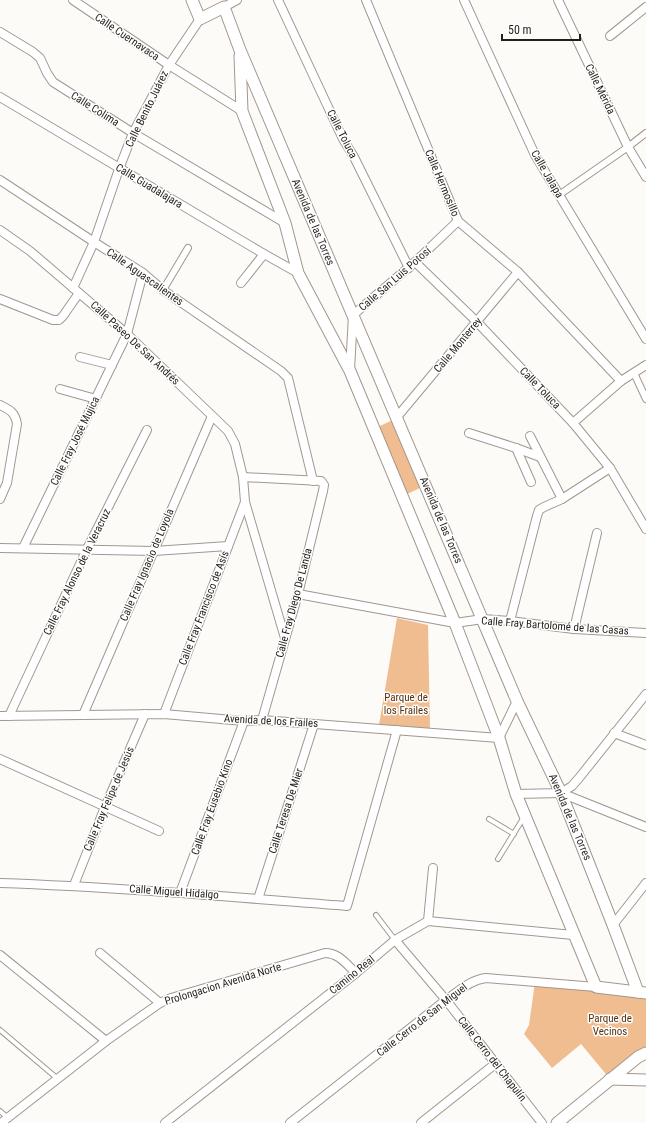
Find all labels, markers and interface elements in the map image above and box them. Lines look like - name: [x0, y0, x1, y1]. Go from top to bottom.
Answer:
- street label: Calle Cuernavaca: [92, 11, 162, 63]
- scale bar: [502, 16, 580, 42]
- text: 50 m: [508, 23, 532, 37]
- street label: Calle Mérida: [582, 62, 618, 116]
- street label: Calle Benito Juárez: [123, 68, 171, 149]
- street label: Calle Colima: [68, 89, 122, 129]
- street label: Calle Toluca: [324, 107, 360, 161]
- street label: Calle Hermosillo: [422, 148, 462, 219]
- street label: Calle Jalapa: [528, 148, 566, 200]
- street label: Calle Guadalajara: [113, 161, 185, 211]
- street label: Avenida de las Torres: [289, 177, 337, 267]
- street label: Calle San Luis Potosí: [356, 244, 434, 314]
- street label: Calle Aguascalientes: [104, 246, 186, 308]
- street label: Calle Paseo De San Andrés: [88, 298, 182, 388]
- street label: Calle Monterrey: [431, 314, 485, 375]
- street label: Calle Toluca: [517, 364, 563, 412]
- street label: Calle Fray José Mujica: [48, 394, 102, 488]
- street label: Avenida de las Torres: [417, 475, 465, 565]
- street label: Calle Fray Alonso de la Veracruz: [41, 506, 113, 637]
- street label: Calle Fray Ignacio de Loyola: [117, 507, 177, 623]
- street label: Calle Fray Diego De Landa: [273, 547, 315, 659]
- street label: Calle Fray Francisco de Asís: [176, 549, 232, 667]
- street label: Calle Fray Bartolomé de las Casas: [481, 614, 629, 638]
- park label: Parque de los Frailes: [384, 691, 428, 717]
- street label: Avenida de los Frailes: [223, 712, 319, 730]
- street label: Calle Fray Felipe de Jesús: [81, 745, 137, 853]
- street label: Calle Fray Eusebio Kino: [189, 757, 236, 857]
- street label: Calle Teresa De Mier: [266, 766, 306, 855]
- street label: Avenida de las Torres: [546, 772, 594, 862]
- street label: Calle Miguel Hidalgo: [129, 882, 220, 902]
- street label: Camino Real: [327, 953, 377, 997]
- street label: Prolongacion Avenida Norte: [163, 960, 283, 1008]
- street label: Calle Cerro de San Miguel: [374, 981, 470, 1059]
- park label: Parque de Vecinos: [588, 1012, 632, 1038]
- street label: Calle Cerro del Chapulín: [455, 1014, 529, 1104]

